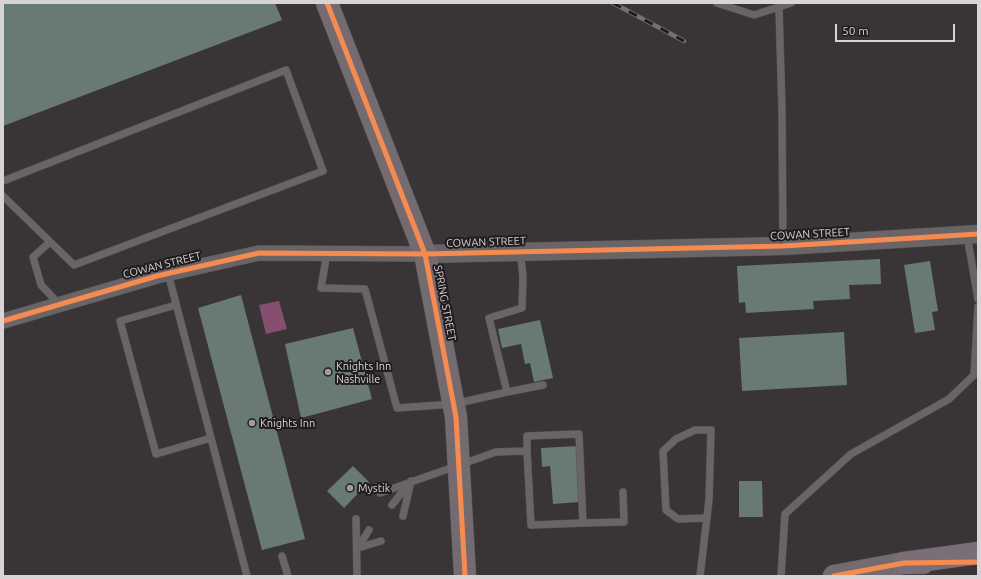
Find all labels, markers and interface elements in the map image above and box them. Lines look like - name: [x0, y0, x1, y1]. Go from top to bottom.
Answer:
- scale bar: [837, 16, 957, 42]
- text: 50 m: [842, 24, 869, 37]
- street label: COWAN STREET: [770, 225, 850, 243]
- street label: COWAN STREET: [446, 234, 526, 250]
- street label: COWAN STREET: [122, 249, 202, 281]
- street label: SPRING STREET: [431, 264, 459, 342]
- place label: Knights Inn Nashville: [336, 359, 391, 385]
- marker: Knights Inn Nashville: [323, 367, 333, 377]
- place label: Knights Inn: [260, 416, 315, 430]
- marker: Knights Inn: [247, 418, 257, 428]
- place label: Mystik: [358, 481, 390, 495]
- marker: Mystik: [345, 483, 355, 493]

